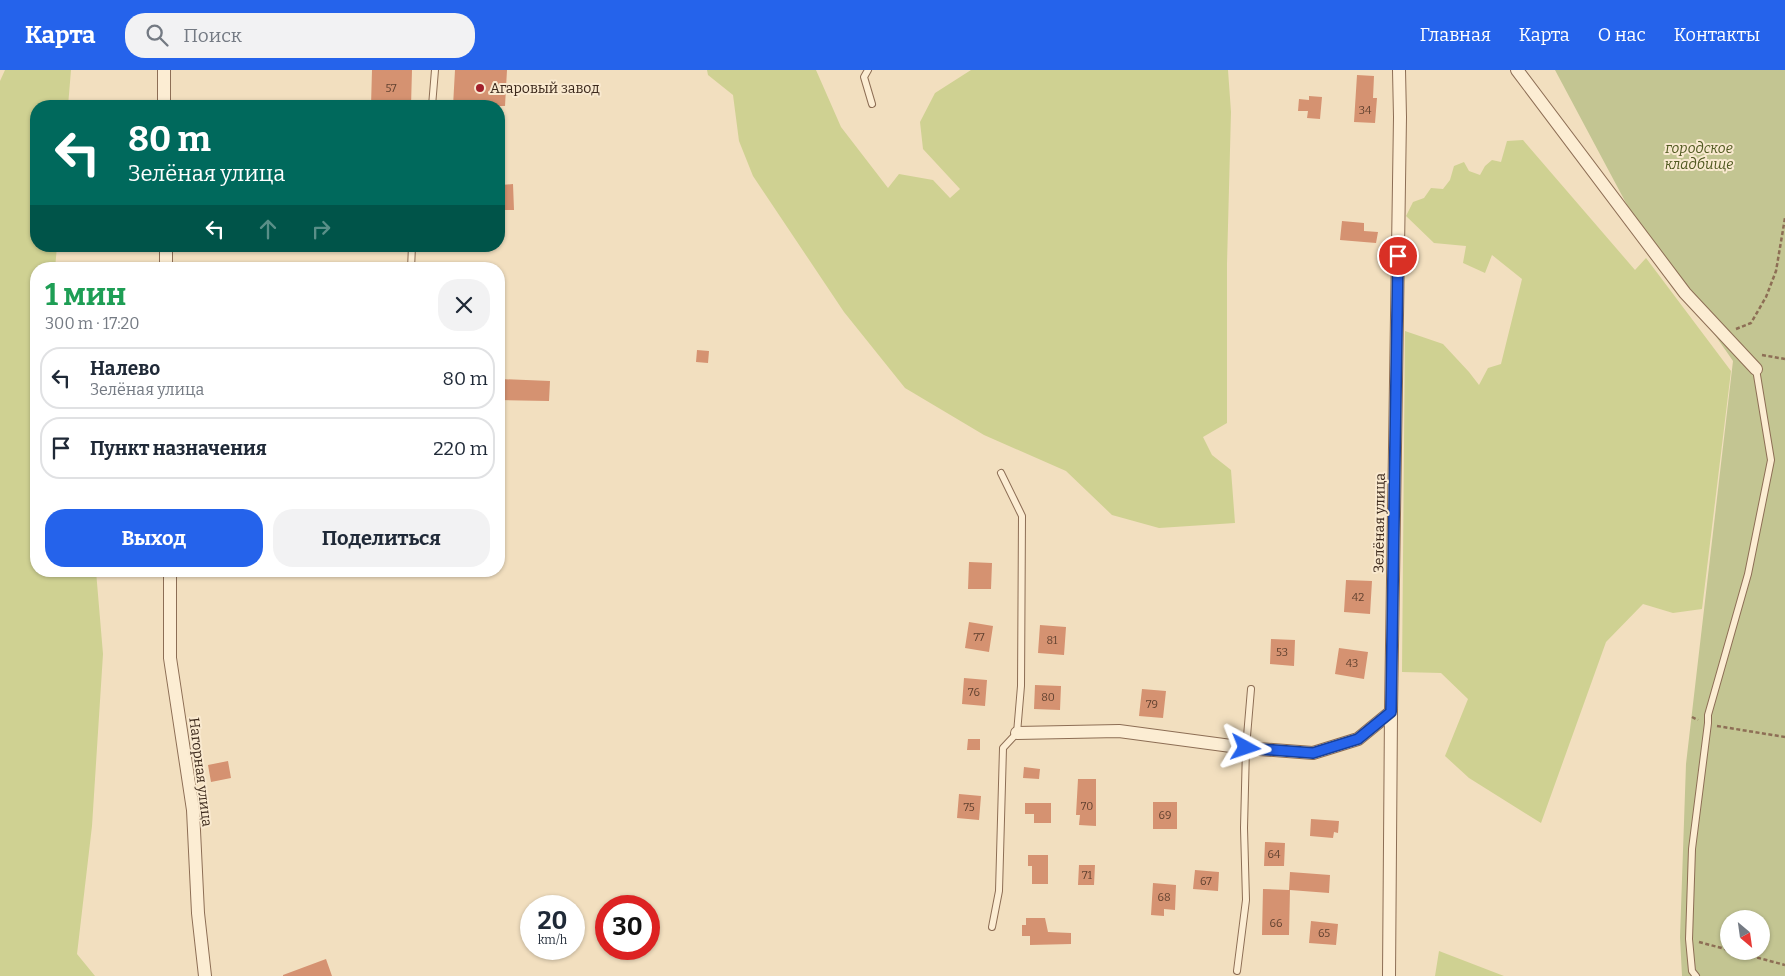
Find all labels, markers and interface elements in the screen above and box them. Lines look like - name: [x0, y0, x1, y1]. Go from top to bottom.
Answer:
- search box: [125, 13, 475, 58]
- text: Карта: [25, 21, 95, 49]
- icon: search: [143, 21, 171, 49]
- text: Поиск: [183, 24, 242, 47]
- text: Главная: [1420, 24, 1491, 46]
- text: Карта: [1519, 24, 1570, 46]
- text: О нас: [1598, 24, 1646, 46]
- text: Контакты: [1674, 24, 1760, 46]
- place label: Агаровый завод: [490, 80, 600, 97]
- house number: 57: [385, 82, 397, 95]
- marker: Агаровый завод: [474, 82, 486, 94]
- house number: 34: [1359, 104, 1372, 117]
- text: 80 m: [128, 118, 211, 160]
- icon: left: [45, 120, 110, 185]
- park label: городское кладбище: [1664, 140, 1733, 173]
- text: Зелёная улица: [128, 160, 285, 187]
- icon: left: [201, 215, 229, 243]
- icon: ahead: [254, 215, 282, 243]
- icon: right: [307, 215, 335, 243]
- pin: [1377, 235, 1419, 277]
- icon: arrive: [1384, 242, 1412, 270]
- text: 1 мин: [45, 277, 126, 313]
- button: close: [438, 279, 490, 331]
- text: 300 m · 17:20: [45, 314, 140, 333]
- text: Налево: [90, 357, 160, 380]
- icon: left: [47, 364, 75, 392]
- text: 80 m: [442, 367, 488, 390]
- text: Зелёная улица: [90, 380, 204, 399]
- icon: arrive: [47, 434, 75, 462]
- text: Пункт назначения: [90, 437, 267, 460]
- text: 220 m: [433, 437, 488, 460]
- street label: Зелёная улица: [1370, 473, 1389, 573]
- button: Выход: [45, 509, 263, 567]
- button: Поделиться: [273, 509, 490, 567]
- house number: 42: [1352, 591, 1364, 604]
- house number: 77: [973, 631, 985, 644]
- house number: 81: [1046, 634, 1058, 647]
- house number: 53: [1276, 646, 1288, 659]
- house number: 43: [1346, 657, 1358, 670]
- house number: 76: [968, 686, 980, 699]
- house number: 80: [1041, 691, 1055, 704]
- house number: 79: [1146, 698, 1158, 711]
- street label: Нагорная улица: [185, 716, 216, 828]
- position arrow: [1219, 721, 1271, 773]
- house number: 70: [1081, 800, 1093, 813]
- house number: 75: [963, 801, 975, 814]
- house number: 69: [1159, 809, 1171, 822]
- house number: 64: [1268, 848, 1281, 861]
- house number: 71: [1082, 869, 1093, 882]
- house number: 67: [1200, 875, 1212, 888]
- house number: 68: [1157, 891, 1171, 904]
- speed limit sign: 30: [595, 895, 660, 960]
- text: 20: [538, 906, 567, 936]
- north arrow: [1720, 910, 1770, 960]
- map controls: [1720, 910, 1770, 960]
- house number: 66: [1270, 917, 1282, 930]
- house number: 65: [1318, 927, 1330, 940]
- text: km/h: [538, 933, 567, 947]

